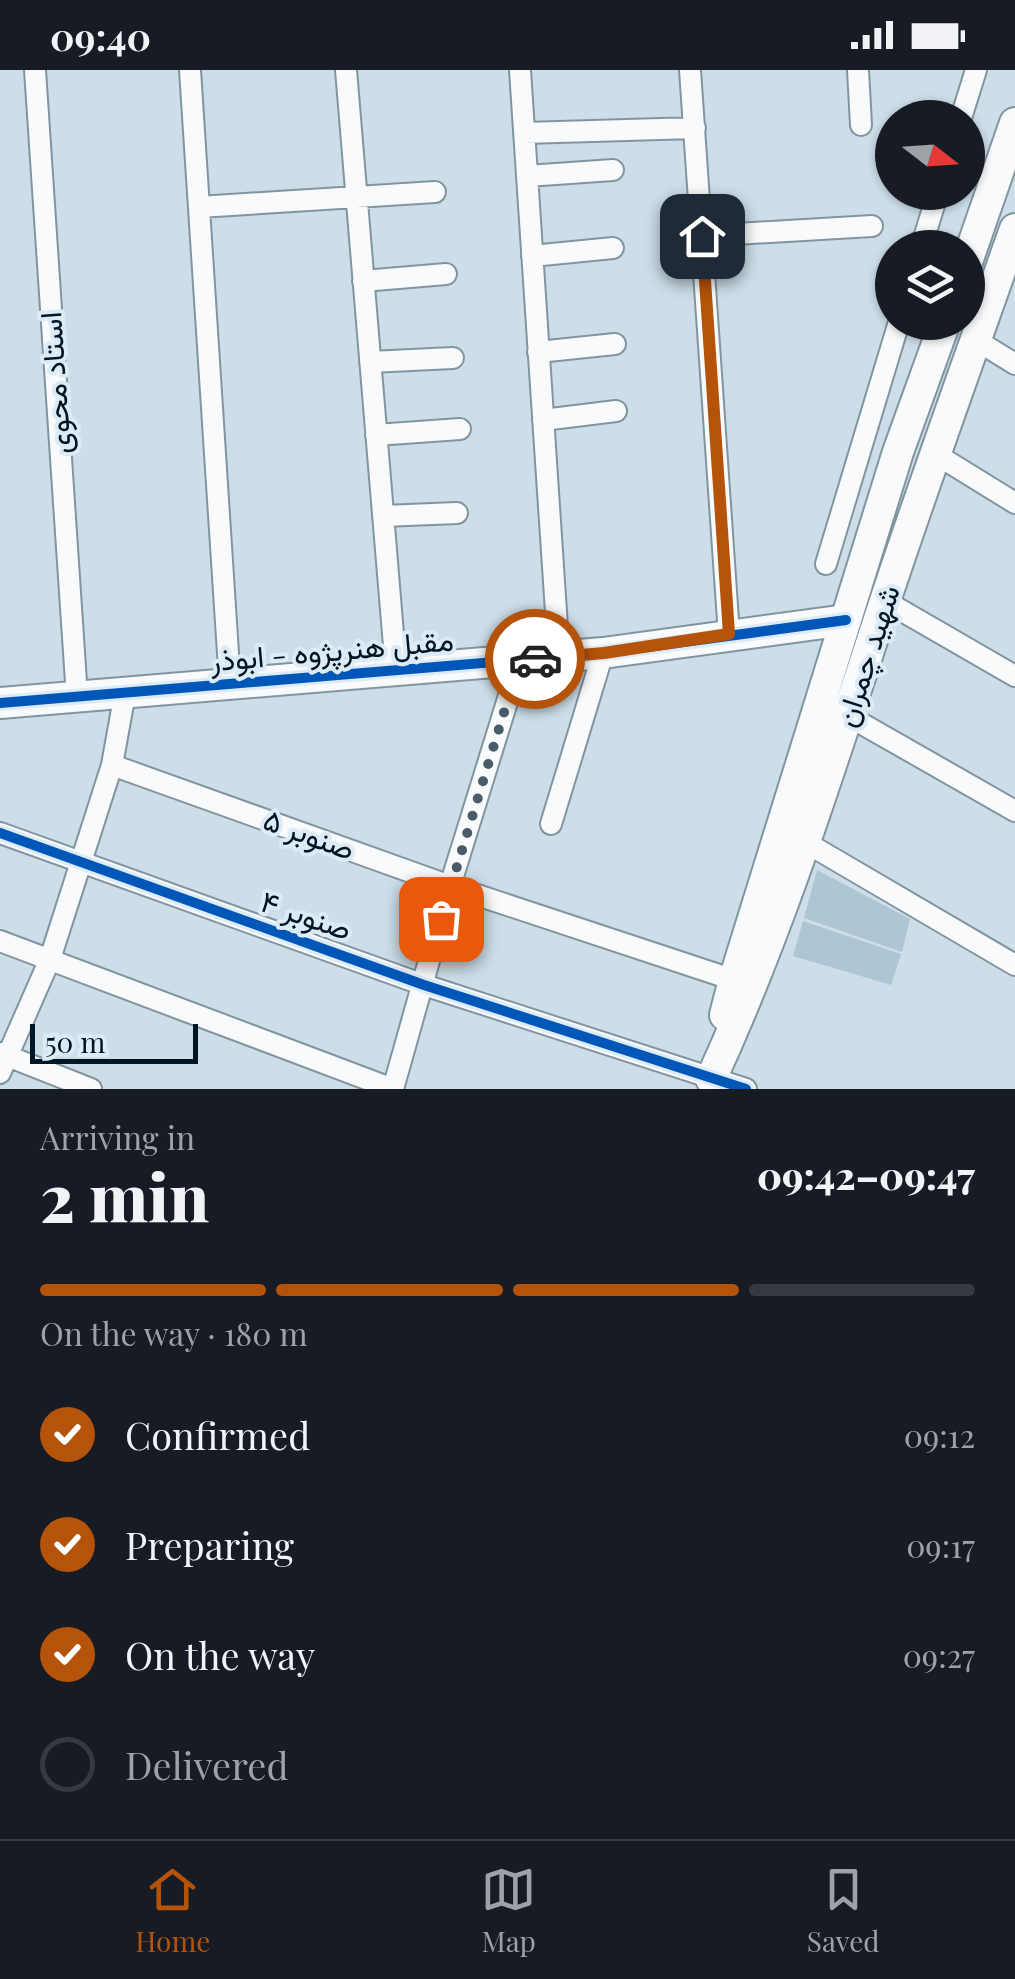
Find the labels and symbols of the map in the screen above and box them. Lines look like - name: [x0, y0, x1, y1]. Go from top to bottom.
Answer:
- north arrow: [875, 100, 985, 210]
- pin: [660, 194, 745, 279]
- street label: استاد محوی: [29, 311, 79, 456]
- street label: شهید چمران: [824, 579, 910, 732]
- courier: [485, 609, 585, 709]
- street label: مقبل هنرپژوه - ابوذر: [208, 618, 455, 682]
- street label: صنوبر ۵: [259, 798, 361, 868]
- pin: [399, 877, 484, 962]
- street label: صنوبر ۴: [256, 880, 357, 948]
- scale bar: [30, 1019, 198, 1064]

